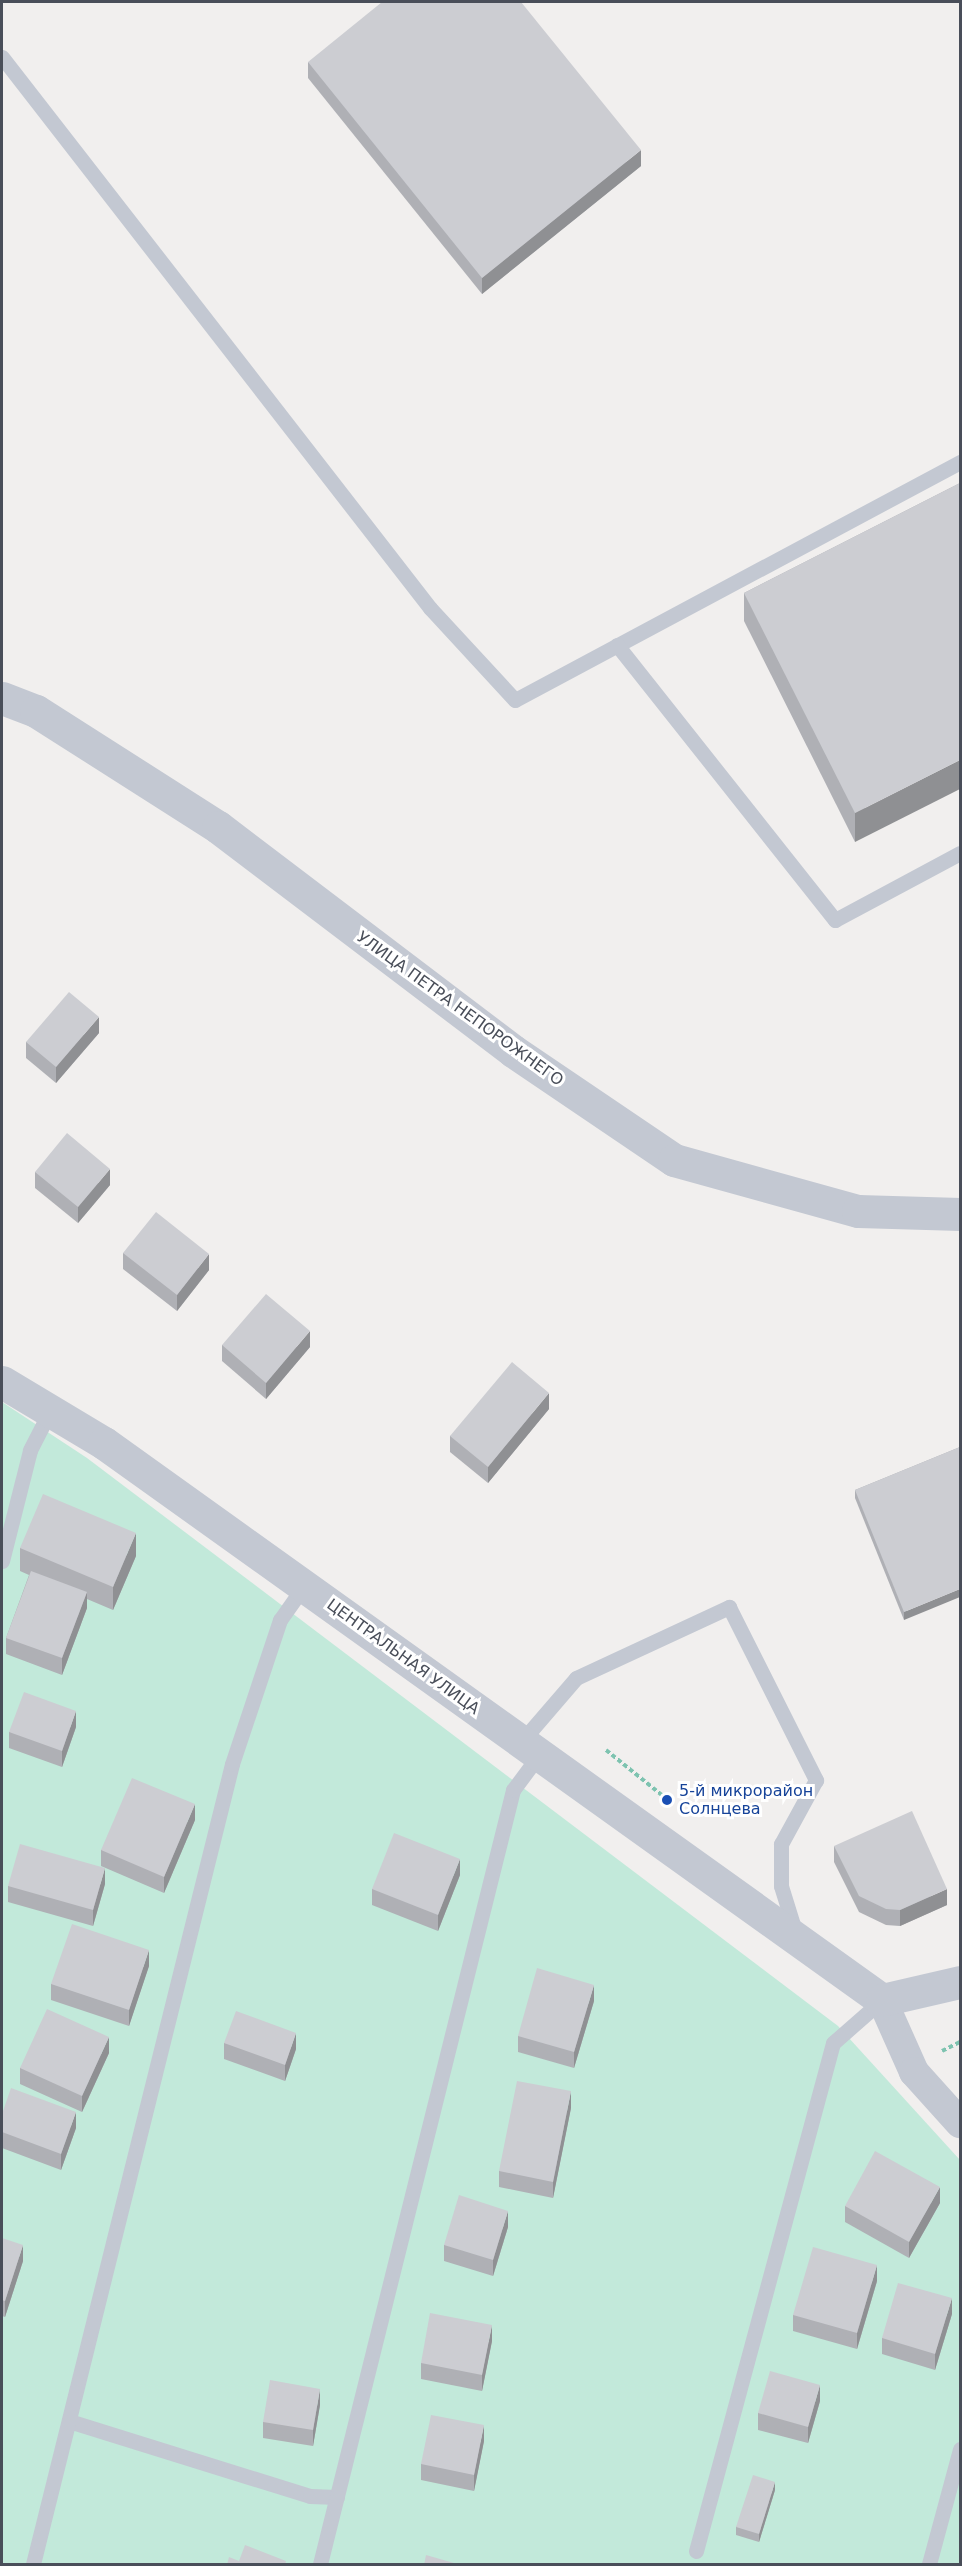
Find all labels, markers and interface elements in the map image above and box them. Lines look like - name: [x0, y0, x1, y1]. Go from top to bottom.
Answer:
- street label: УЛИЦА ПЕТРА НЕПОРОЖНЕГО: [353, 928, 567, 1090]
- street label: ЦЕНТРАЛЬНАЯ УЛИЦА: [323, 1595, 483, 1719]
- place label: 5-й микрорайон Солнцева: [679, 1781, 813, 1819]
- marker: 5-й микрорайон Солнцева: [660, 1793, 674, 1807]

